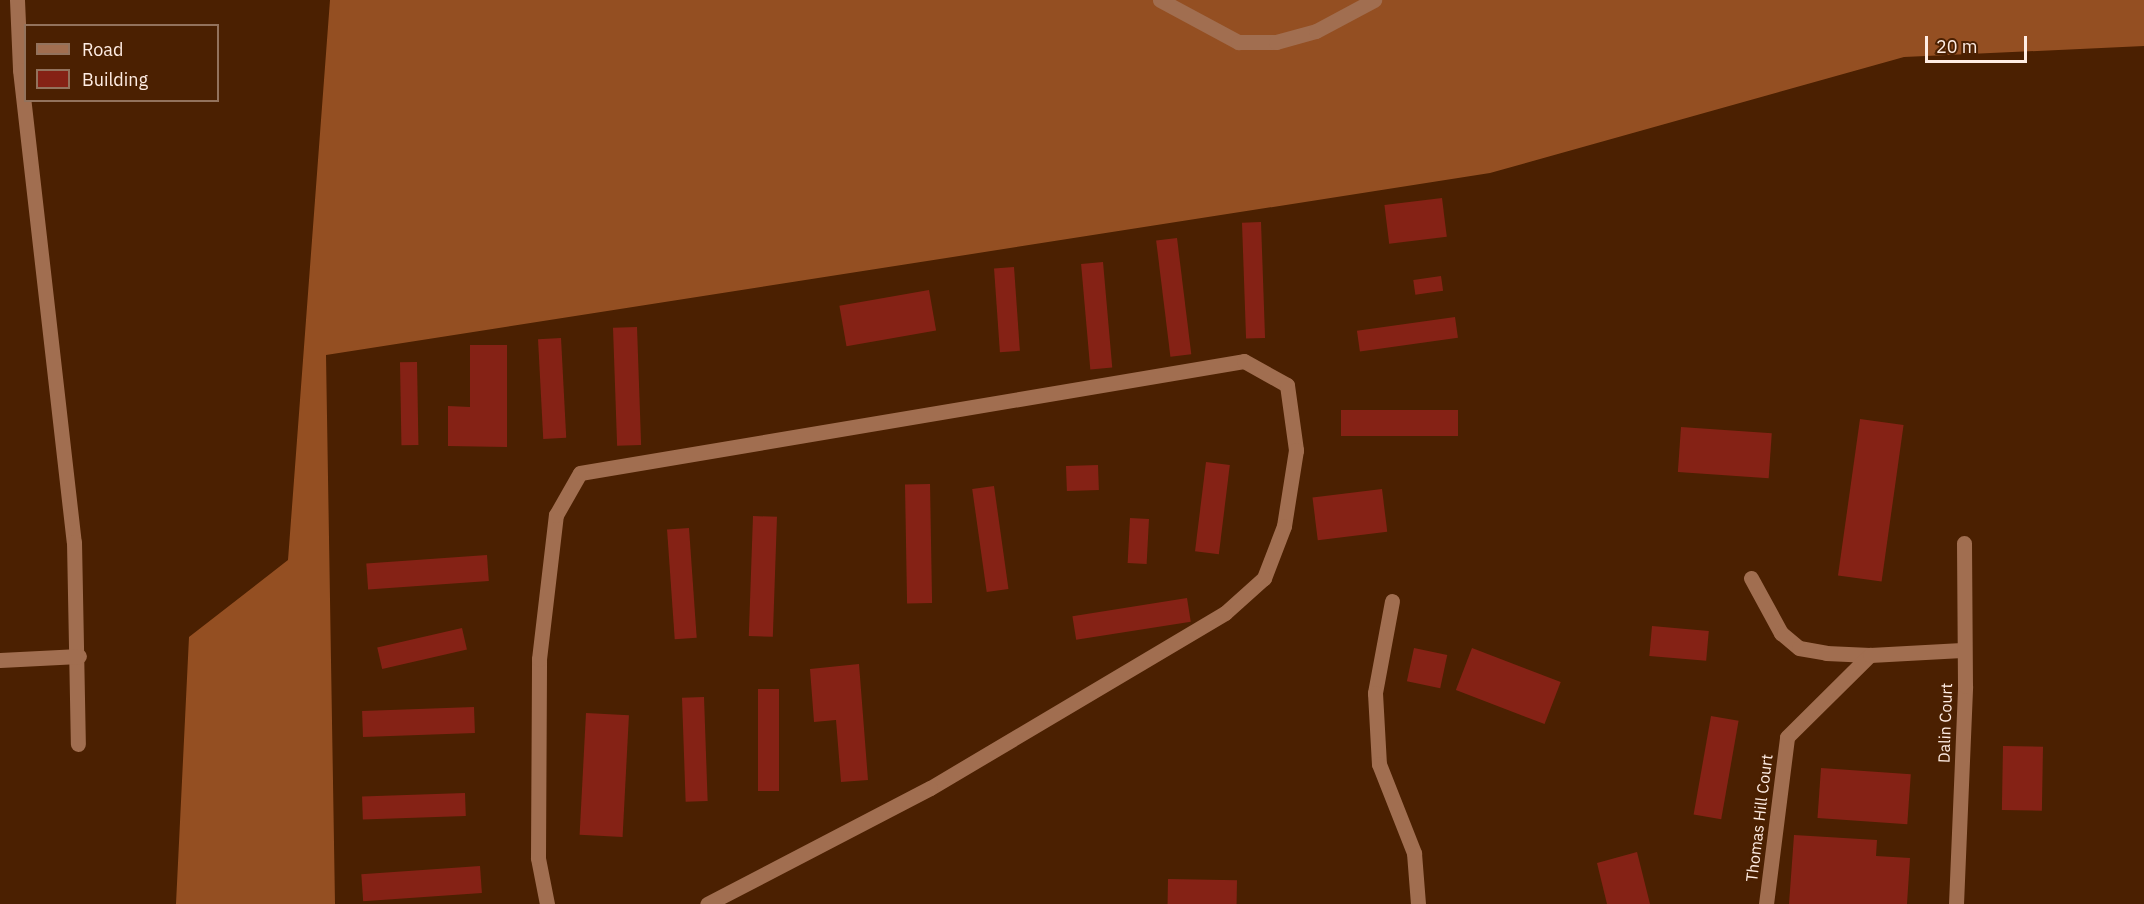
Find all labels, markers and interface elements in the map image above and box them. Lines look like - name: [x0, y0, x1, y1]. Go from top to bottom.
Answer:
- legend: [24, 24, 219, 102]
- scale bar: [1928, 24, 2030, 62]
- text: 20 m: [1936, 35, 1978, 58]
- text: Road: [82, 38, 123, 61]
- text: Building: [82, 68, 148, 91]
- street label: Dalin Court: [1934, 683, 1956, 763]
- street label: Thomas Hill Court: [1742, 753, 1776, 883]

